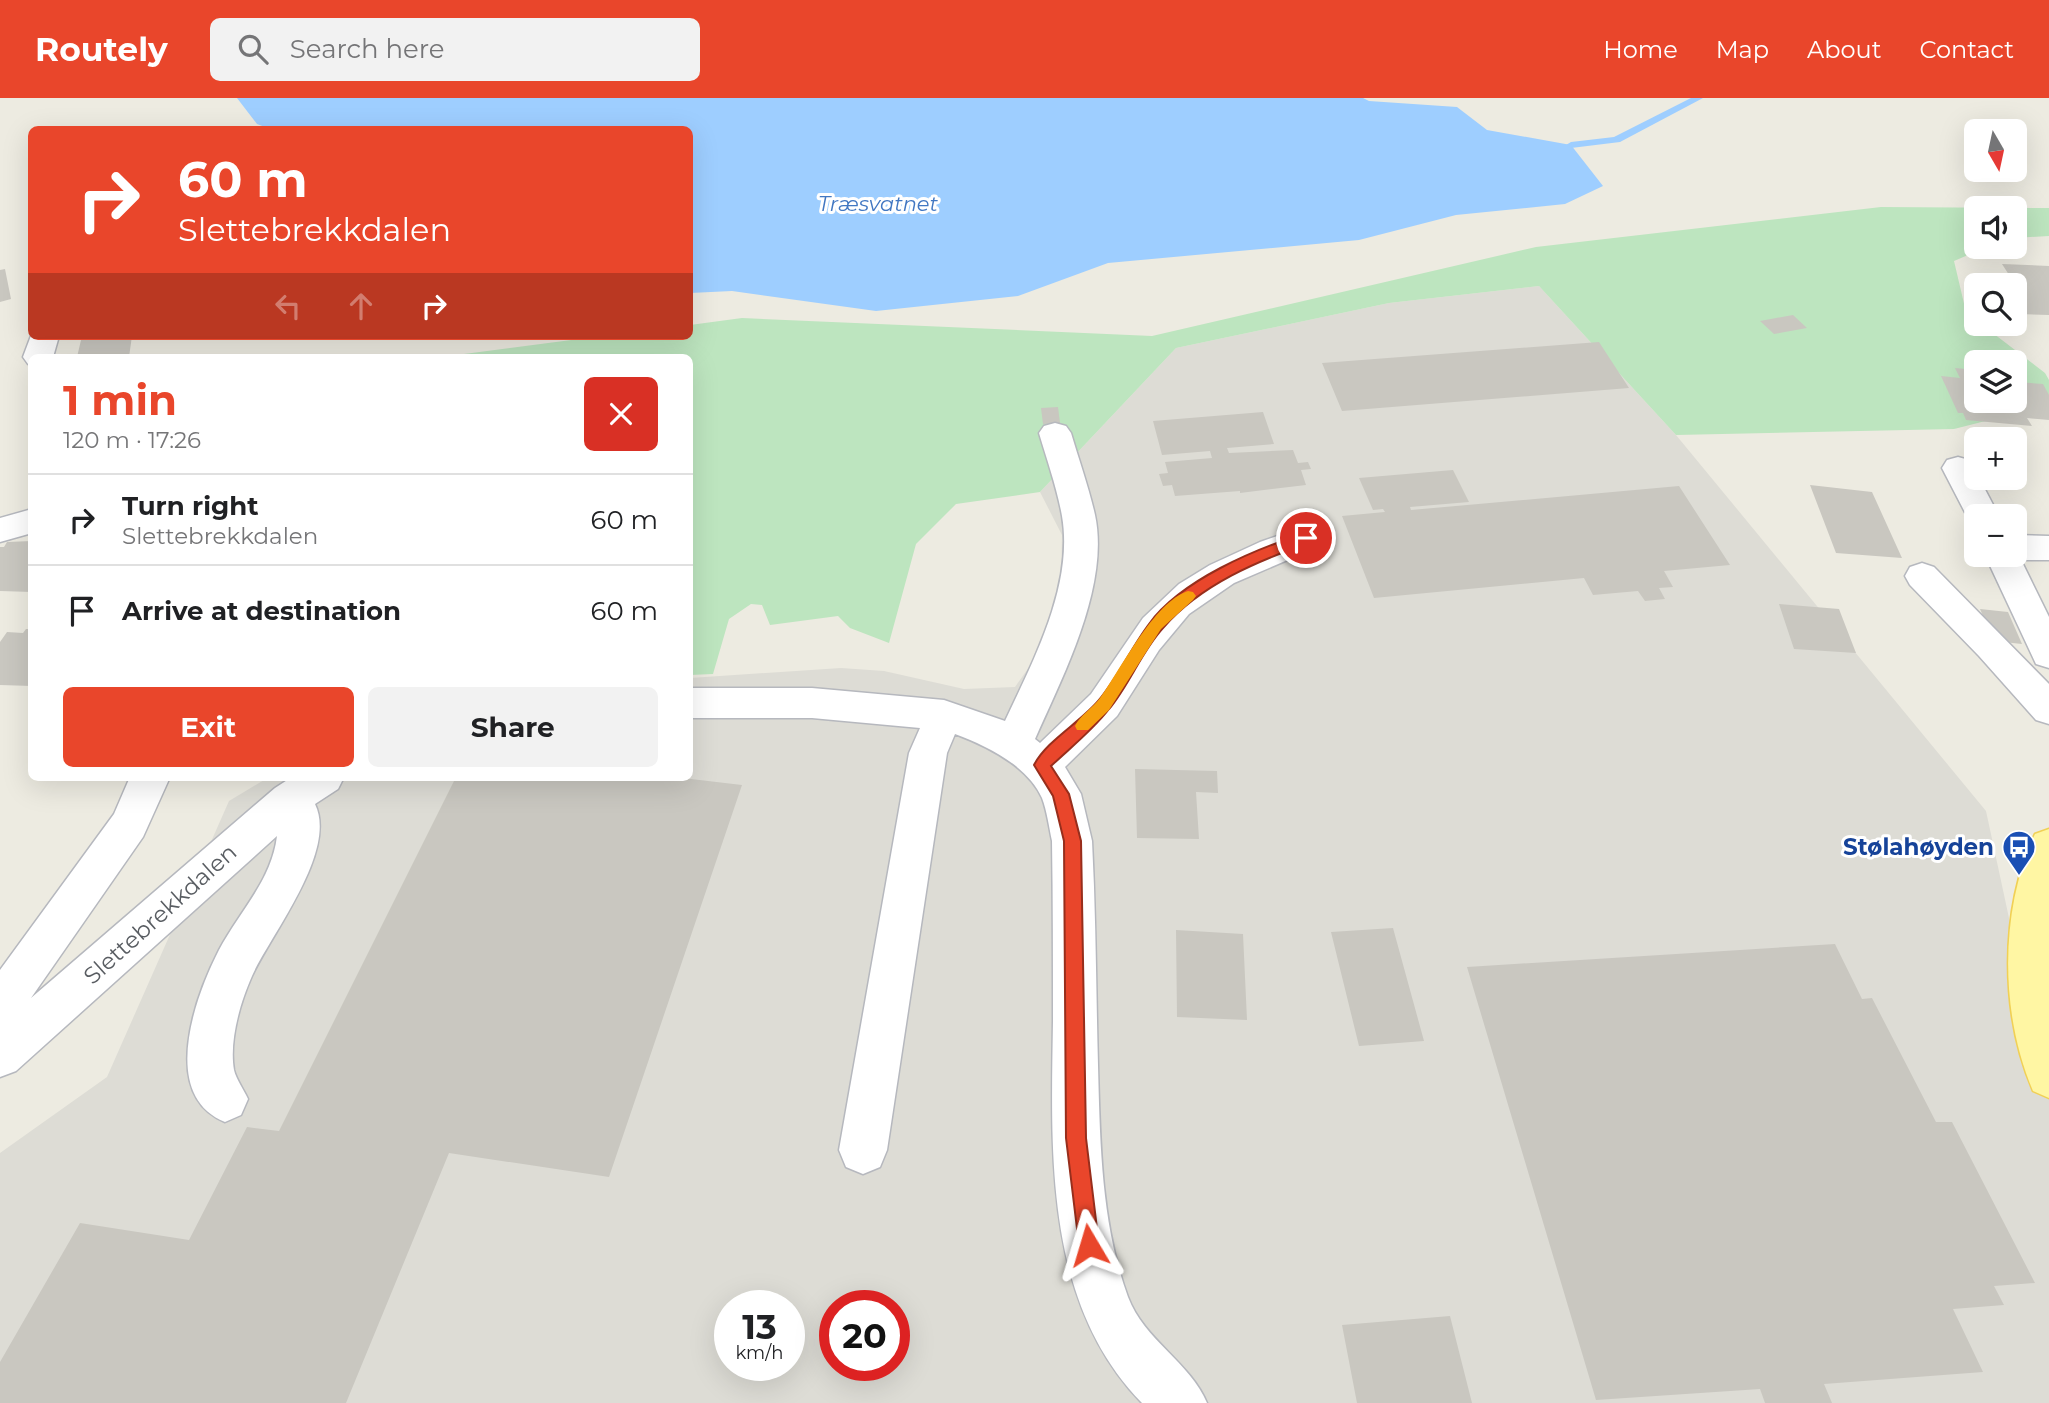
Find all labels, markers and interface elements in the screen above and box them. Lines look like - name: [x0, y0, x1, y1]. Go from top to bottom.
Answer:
- search box: [210, 18, 700, 81]
- text: Routely: [35, 29, 168, 69]
- icon: search: [234, 30, 272, 68]
- text: Search here: [290, 33, 445, 65]
- text: Home: [1603, 35, 1678, 64]
- text: Map: [1716, 35, 1769, 64]
- text: About: [1807, 35, 1881, 64]
- text: Contact: [1919, 35, 2014, 64]
- north arrow: [1964, 119, 2026, 182]
- map controls: [1964, 119, 2027, 567]
- text: 60 m: [178, 150, 308, 209]
- icon: right: [63, 154, 154, 245]
- water label: Træsvatnet: [818, 191, 939, 216]
- button: sound: [1964, 196, 2027, 259]
- text: Slettebrekkdalen: [178, 210, 451, 249]
- button: search: [1964, 273, 2027, 336]
- icon: left: [269, 287, 307, 325]
- icon: ahead: [342, 287, 380, 325]
- icon: right: [415, 287, 453, 325]
- button: layers: [1964, 350, 2027, 413]
- text: 1 min: [63, 374, 177, 426]
- button: close: [584, 377, 658, 451]
- text: 120 m · 17:26: [63, 426, 201, 454]
- button: +: [1964, 427, 2027, 490]
- text: Turn right: [122, 490, 258, 522]
- icon: right: [63, 501, 101, 539]
- text: 60 m: [591, 504, 658, 536]
- button: −: [1964, 504, 2027, 567]
- pin: [1276, 508, 1336, 568]
- icon: arrive: [1287, 519, 1325, 557]
- text: Slettebrekkdalen: [122, 522, 318, 550]
- icon: arrive: [63, 592, 101, 630]
- text: Arrive at destination: [122, 595, 401, 627]
- text: 60 m: [591, 595, 658, 627]
- button: Exit: [63, 687, 354, 767]
- button: Share: [368, 687, 658, 767]
- bus stop icon: Stølahøyden: [2000, 828, 2038, 877]
- place label: Stølahøyden: [1843, 833, 1994, 861]
- street label: Slettebrekkdalen: [78, 838, 242, 990]
- position arrow: [1052, 1208, 1126, 1282]
- speed limit sign: 20: [819, 1290, 910, 1381]
- text: 13: [742, 1305, 777, 1348]
- text: km/h: [735, 1342, 784, 1364]

